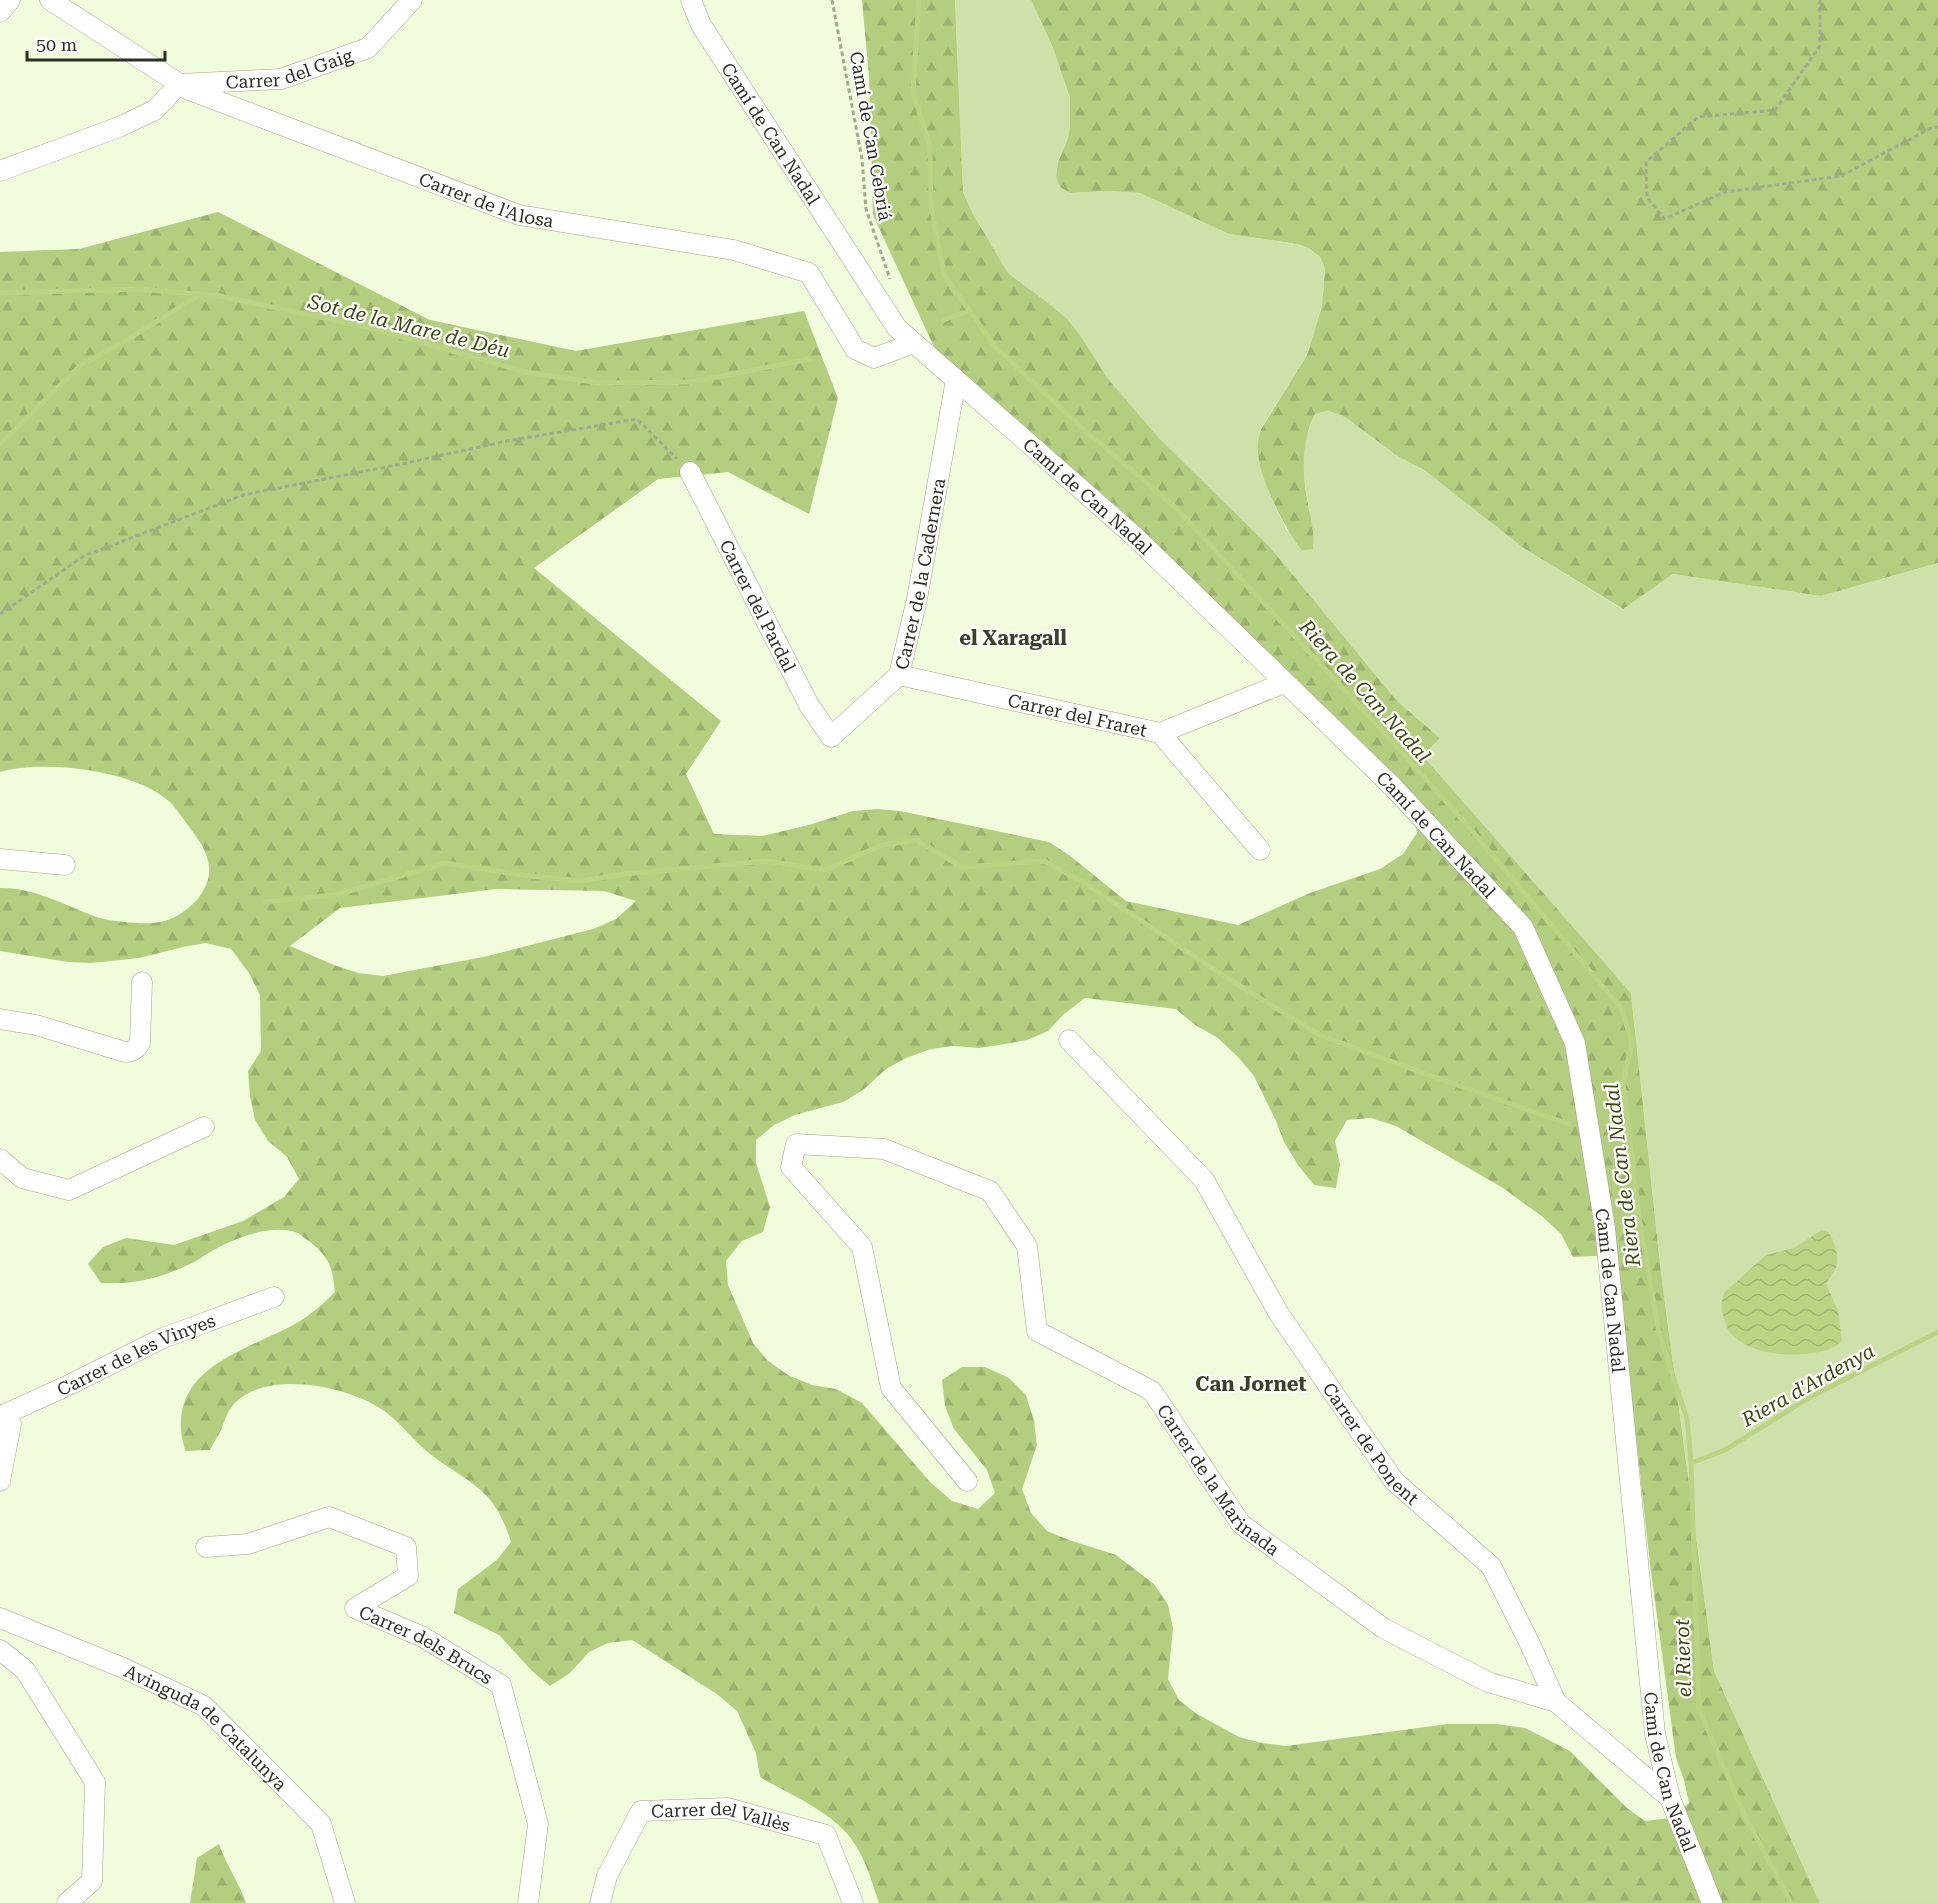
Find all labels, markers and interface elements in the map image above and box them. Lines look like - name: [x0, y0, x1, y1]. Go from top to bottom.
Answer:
- scale bar: [27, 24, 165, 62]
- text: 50 m: [36, 34, 77, 55]
- street label: Carrer del Gaig: [225, 44, 356, 92]
- street label: Camí de Can Cebriá: [846, 50, 896, 222]
- street label: Camí de Can Nadal: [718, 58, 825, 209]
- street label: Carrer de l'Alosa: [416, 168, 555, 231]
- water label: Sot de la Mare de Déu: [305, 289, 512, 363]
- street label: Camí de Can Nadal: [1019, 433, 1157, 559]
- street label: Carrer de la Cadernera: [890, 476, 949, 672]
- street label: Carrer del Pardal: [716, 536, 801, 676]
- water label: Riera de Can Nadal: [1294, 614, 1436, 767]
- district label: el Xaragall: [959, 626, 1067, 650]
- street label: Carrer del Fraret: [1006, 689, 1149, 740]
- street label: Camí de Can Nadal: [1373, 767, 1501, 902]
- water label: Riera de Can Nadal: [1599, 1082, 1645, 1269]
- street label: Camí de Can Nadal: [1591, 1207, 1630, 1374]
- street label: Carrer de les Vinyes: [53, 1309, 218, 1400]
- water label: Riera d'Ardenya: [1736, 1338, 1879, 1432]
- district label: Can Jornet: [1195, 1372, 1307, 1396]
- street label: Carrer de Ponent: [1319, 1378, 1424, 1509]
- street label: Carrer de la Marinada: [1153, 1400, 1284, 1559]
- street label: Carrer dels Brucs: [356, 1601, 497, 1688]
- water label: el Rierot: [1670, 1618, 1696, 1698]
- street label: Avinguda de Catalunya: [121, 1660, 292, 1794]
- street label: Camí de Can Nadal: [1640, 1691, 1701, 1855]
- street label: Carrer del Vallès: [651, 1797, 793, 1835]

